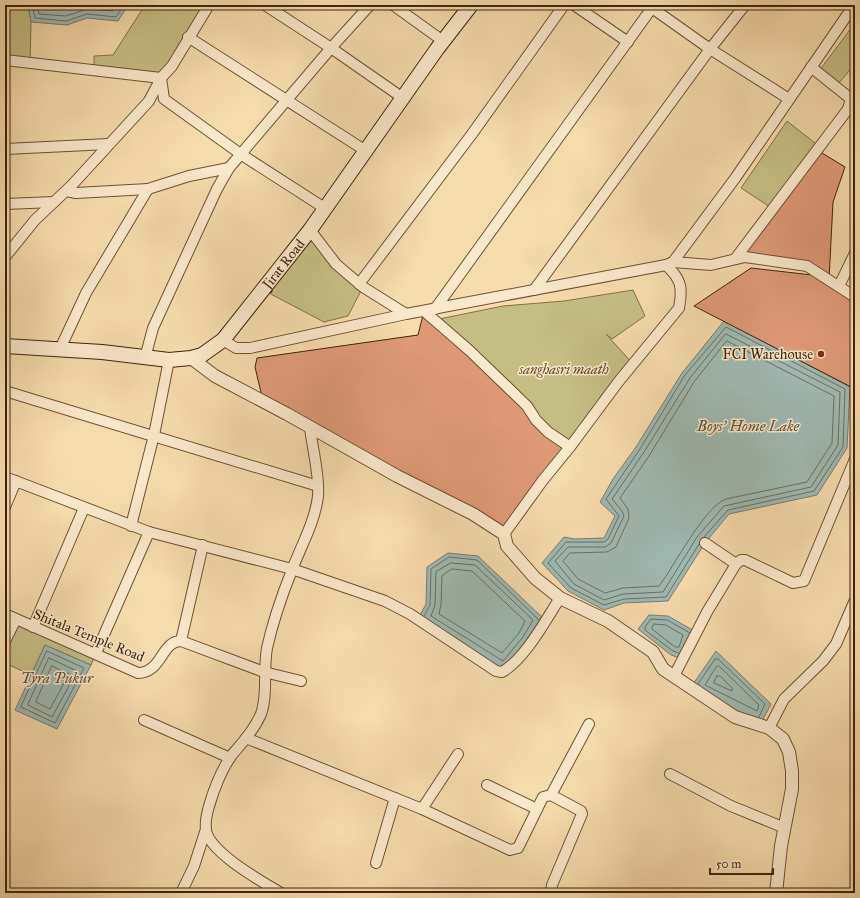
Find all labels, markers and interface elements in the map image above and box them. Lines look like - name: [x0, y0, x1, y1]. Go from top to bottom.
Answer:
- street label: Jirat Road: [258, 236, 308, 295]
- place label: FCI Warehouse: [723, 346, 813, 363]
- marker: FCI Warehouse: [816, 349, 826, 359]
- park label: sanghasri maath: [518, 361, 609, 378]
- water label: Boys' Home Lake: [696, 417, 800, 435]
- street label: Shitala Temple Road: [31, 605, 147, 666]
- water label: Tyra Pukur: [21, 669, 94, 687]
- scale bar: [710, 850, 773, 876]
- text: 50 m: [716, 857, 741, 871]

